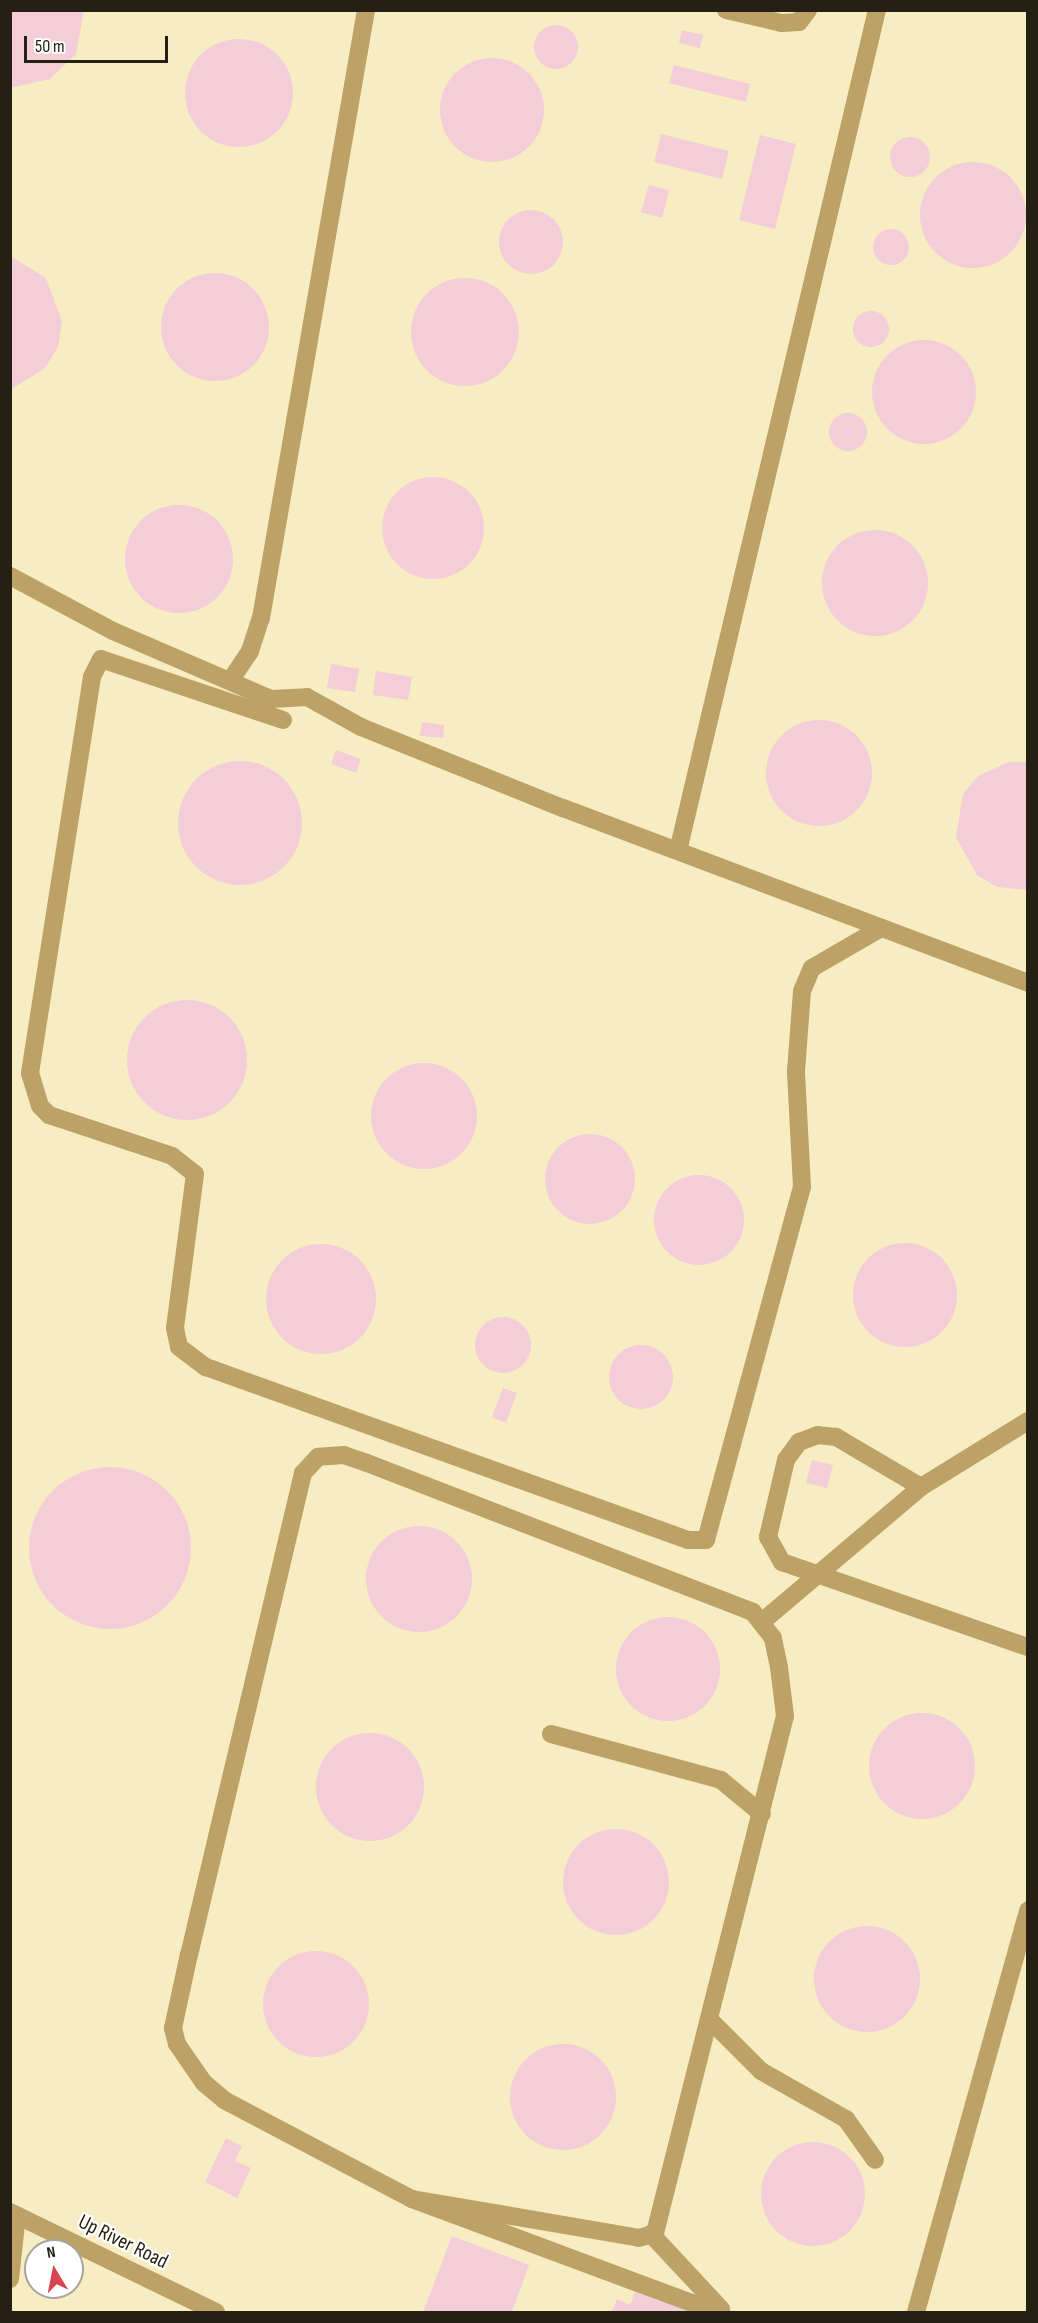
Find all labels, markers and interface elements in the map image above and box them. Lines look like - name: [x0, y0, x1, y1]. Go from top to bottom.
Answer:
- scale bar: [27, 24, 171, 62]
- text: 50 m: [35, 36, 65, 57]
- street label: Up River Road: [74, 2209, 172, 2275]
- north arrow: [24, 2239, 84, 2299]
- text: N: [45, 2243, 57, 2263]

